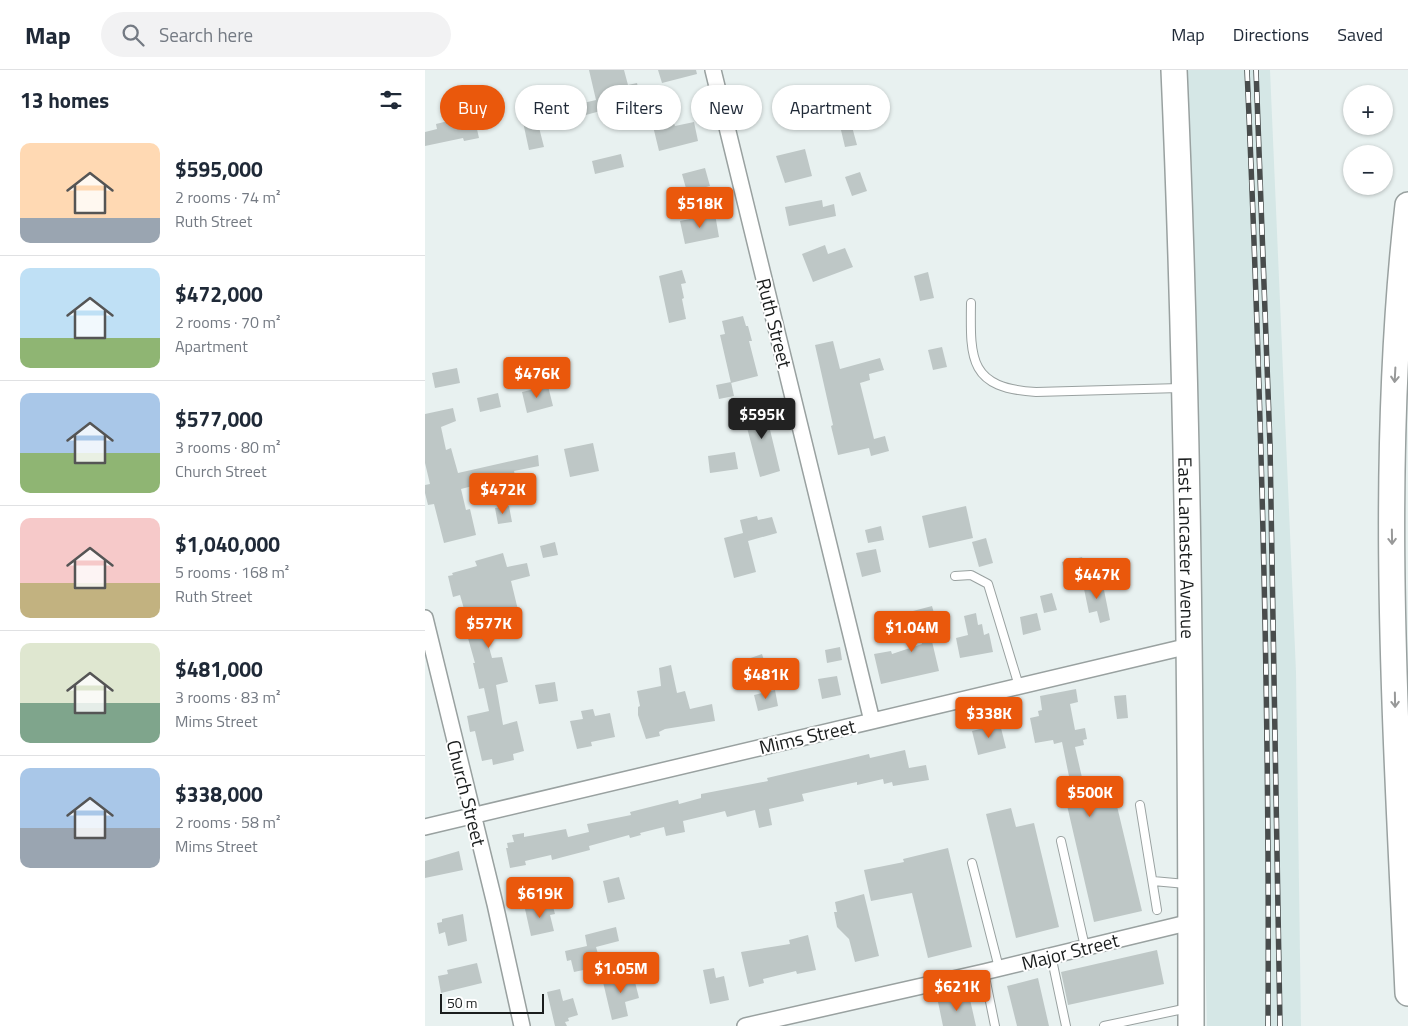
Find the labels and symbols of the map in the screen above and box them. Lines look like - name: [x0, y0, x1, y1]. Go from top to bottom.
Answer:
- pin: $518K: [665, 186, 735, 229]
- street label: Ruth Street: [750, 275, 800, 371]
- pin: $476K: [502, 356, 572, 399]
- one-way arrow: [1391, 367, 1400, 383]
- pin: $595K: [727, 398, 797, 440]
- street label: East Lancaster Avenue: [1172, 457, 1203, 639]
- pin: $472K: [468, 472, 538, 515]
- one-way arrow: [1388, 529, 1397, 545]
- pin: $447K: [1062, 558, 1132, 600]
- pin: $577K: [454, 606, 524, 649]
- pin: $1.04M: [871, 610, 953, 653]
- pin: $481K: [731, 658, 801, 700]
- one-way arrow: [1390, 692, 1399, 708]
- pin: $338K: [954, 696, 1024, 739]
- street label: Mims Street: [756, 711, 858, 761]
- street label: Church Street: [440, 737, 494, 850]
- pin: $500K: [1055, 776, 1125, 818]
- pin: $619K: [505, 876, 575, 919]
- street label: Major Street: [1018, 925, 1122, 977]
- pin: $1.05M: [580, 952, 662, 994]
- pin: $621K: [922, 970, 992, 1012]
- scale bar: [440, 991, 544, 1014]

